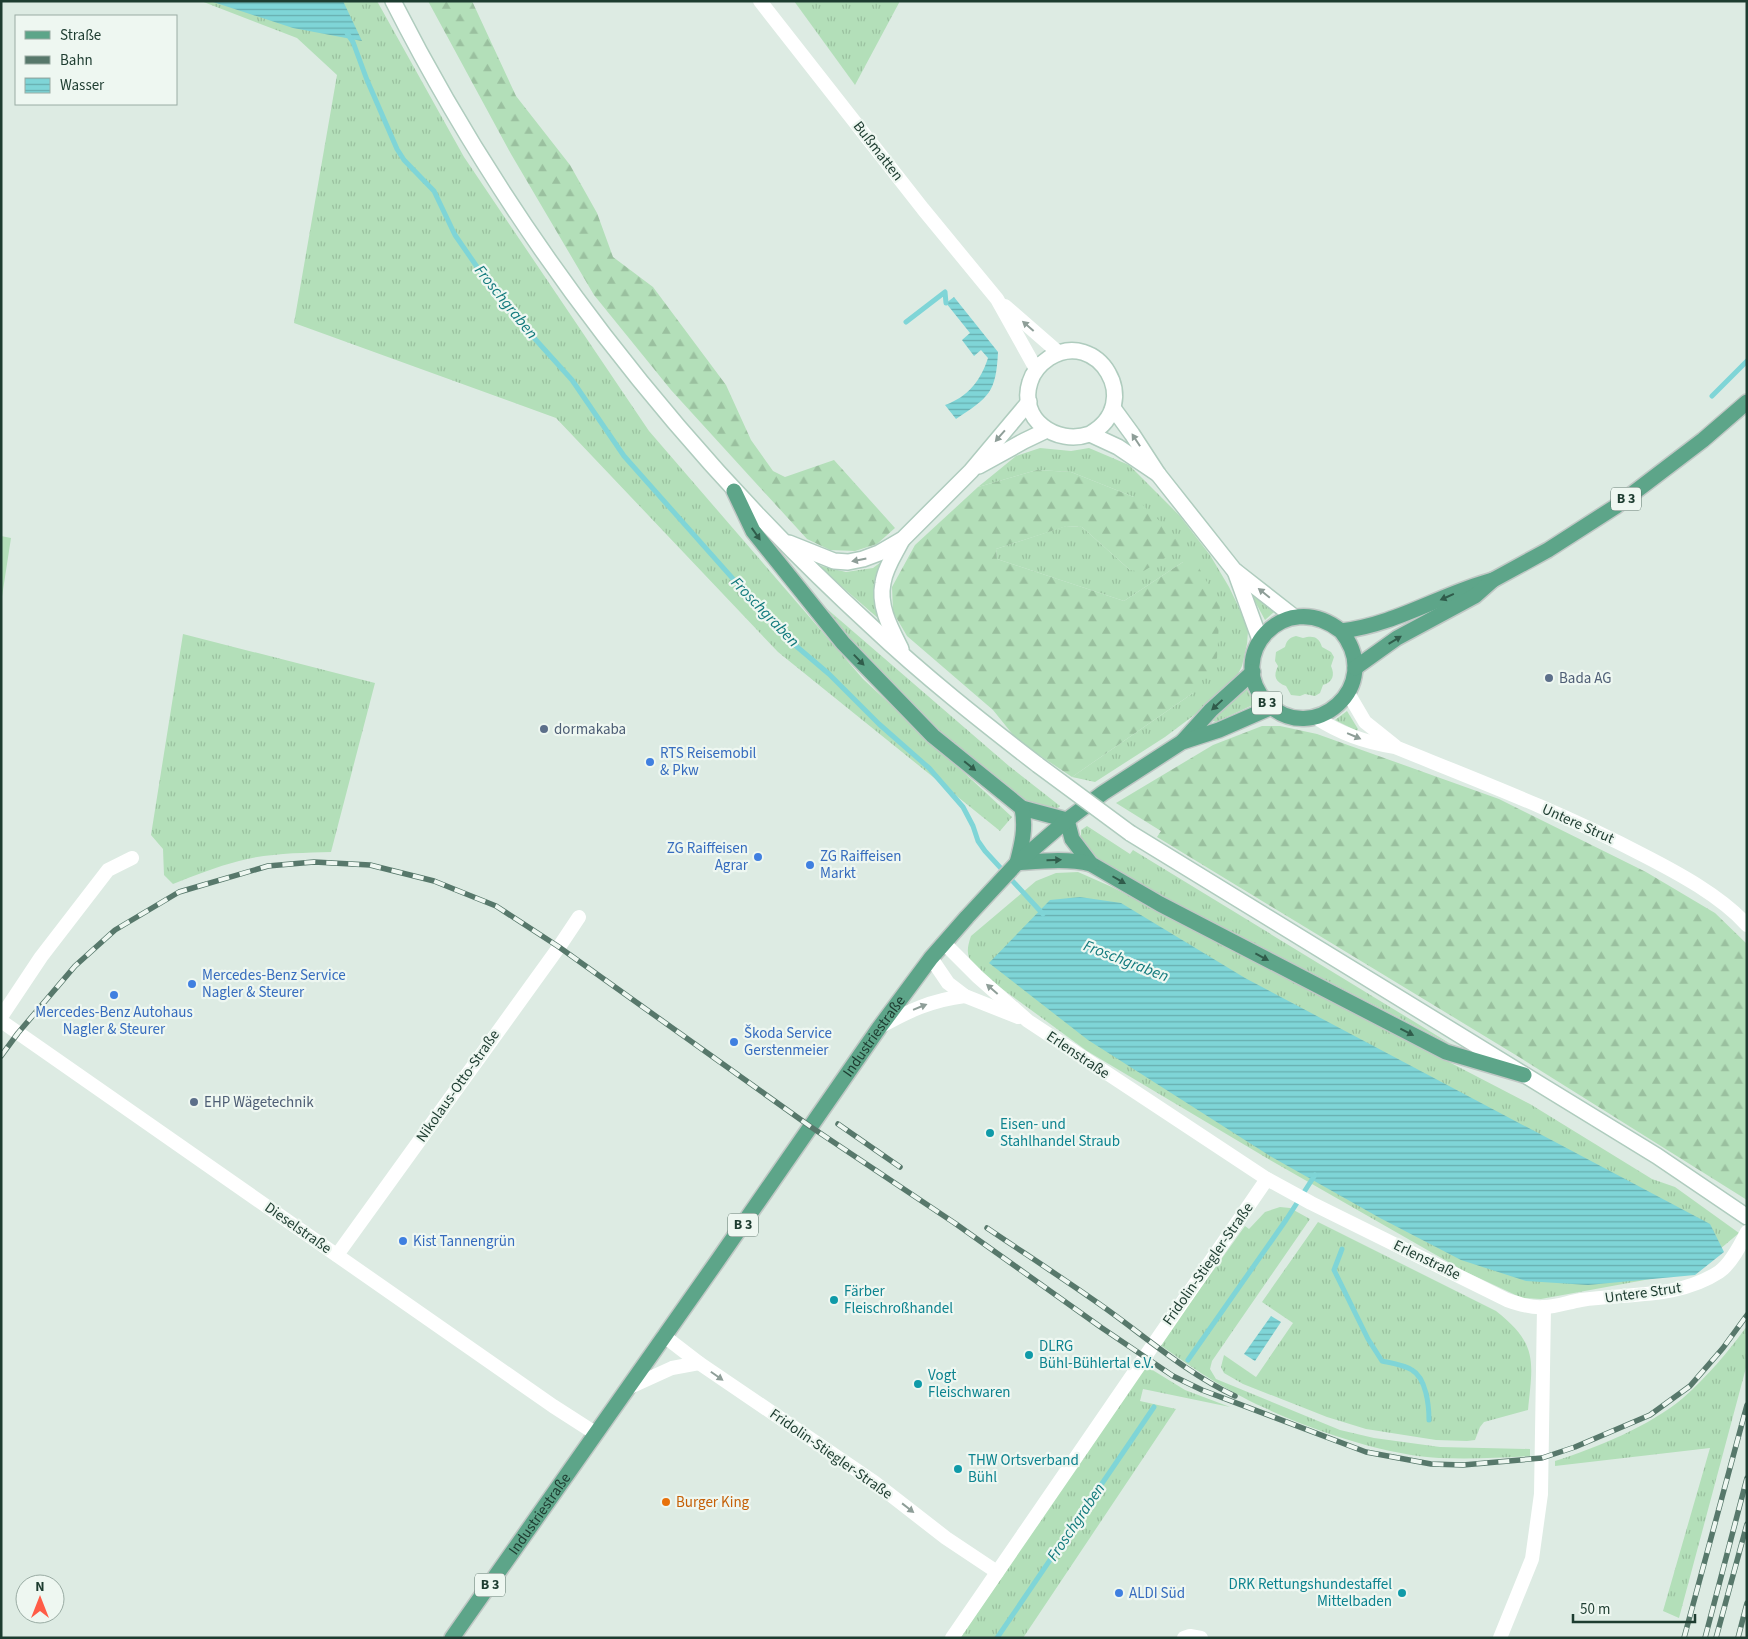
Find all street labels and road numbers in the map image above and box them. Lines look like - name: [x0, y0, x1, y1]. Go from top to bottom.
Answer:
- street label: Bußmatten: [848, 117, 908, 185]
- road number: B 3: [1611, 488, 1641, 510]
- road number: B 3: [1252, 691, 1282, 714]
- street label: Untere Strut: [1539, 799, 1617, 849]
- street label: Industriestraße: [838, 991, 910, 1081]
- street label: Nikolaus-Otto-Straße: [411, 1026, 505, 1146]
- street label: Erlenstraße: [1042, 1026, 1114, 1084]
- street label: Dieselstraße: [260, 1197, 336, 1259]
- street label: Fridolin-Stiegler-Straße: [1158, 1198, 1258, 1330]
- road number: B 3: [728, 1214, 758, 1236]
- street label: Erlenstraße: [1390, 1235, 1464, 1285]
- street label: Untere Strut: [1603, 1277, 1683, 1309]
- street label: Fridolin-Stiegler-Straße: [765, 1404, 897, 1504]
- street label: Industriestraße: [503, 1469, 576, 1559]
- road number: B 3: [475, 1574, 505, 1596]

